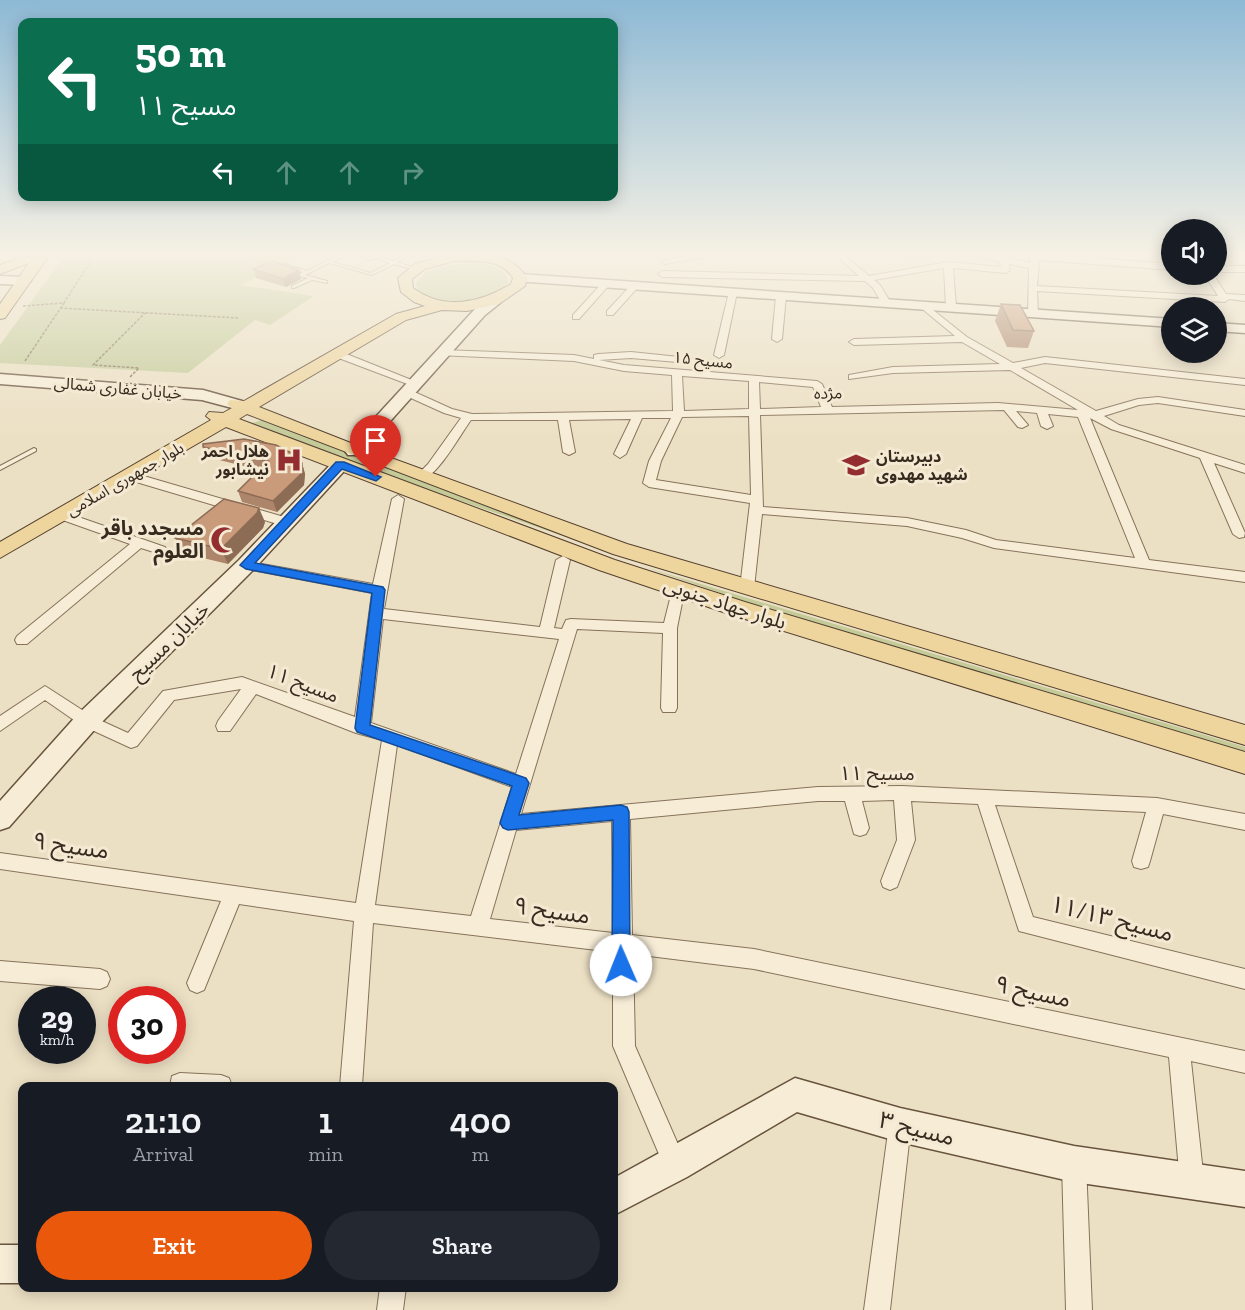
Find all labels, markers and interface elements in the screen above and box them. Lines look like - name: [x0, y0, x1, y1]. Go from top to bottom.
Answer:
- text: 50 m: [135, 27, 226, 78]
- icon: left: [36, 42, 114, 120]
- text: مسیح ۱۱: [135, 90, 237, 122]
- icon: left: [207, 156, 240, 189]
- icon: ahead: [270, 156, 303, 189]
- icon: ahead: [333, 156, 366, 189]
- icon: right: [396, 156, 429, 189]
- map controls: [1161, 219, 1227, 363]
- button: sound: [1161, 219, 1227, 285]
- button: layers: [1161, 297, 1227, 363]
- street label: مسیح ۱۵: [672, 347, 734, 376]
- street label: خیابان غفاری شمالی: [53, 373, 183, 403]
- street label: مژده: [814, 383, 842, 403]
- pin: [350, 415, 401, 477]
- icon: arrive: [359, 424, 392, 457]
- street label: بلوار جمهوری اسلامی: [63, 438, 187, 520]
- place label: هلال احمر نیشابور: [200, 442, 269, 479]
- hospital icon: هلال احمر نیشابور: [274, 445, 304, 475]
- place label: دبیرستان شهید مهدوی: [876, 447, 968, 484]
- school or university icon: دبیرستان شهید مهدوی: [841, 450, 871, 480]
- place label: مسجدد باقر العلوم: [101, 516, 204, 566]
- mosque icon: مسجدد باقر العلوم: [209, 525, 239, 555]
- street label: بلوار جهاد جنوبی: [661, 572, 789, 634]
- street label: خیابان مسیح: [124, 597, 216, 687]
- street label: مسیح ۱۱: [262, 658, 342, 711]
- street label: مسیح ۱۱: [839, 761, 915, 788]
- street label: مسیح ۹: [31, 825, 111, 868]
- street label: مسیح ۱۱/۱۳: [1047, 889, 1177, 950]
- street label: مسیح ۹: [512, 890, 592, 933]
- position arrow: [589, 933, 653, 997]
- street label: مسیح ۹: [992, 969, 1074, 1016]
- speed limit sign: 30: [108, 986, 186, 1064]
- text: 29: [41, 1000, 73, 1036]
- text: km/h: [40, 1031, 74, 1049]
- text: 21:10: [125, 1099, 202, 1142]
- text: 1: [319, 1099, 333, 1142]
- text: 400: [450, 1099, 511, 1142]
- street label: مسیح ۳: [876, 1105, 958, 1154]
- text: Arrival: [133, 1142, 193, 1166]
- text: min: [309, 1142, 343, 1166]
- text: m: [472, 1142, 489, 1166]
- button: Exit: [36, 1211, 312, 1280]
- button: Share: [324, 1211, 600, 1280]

